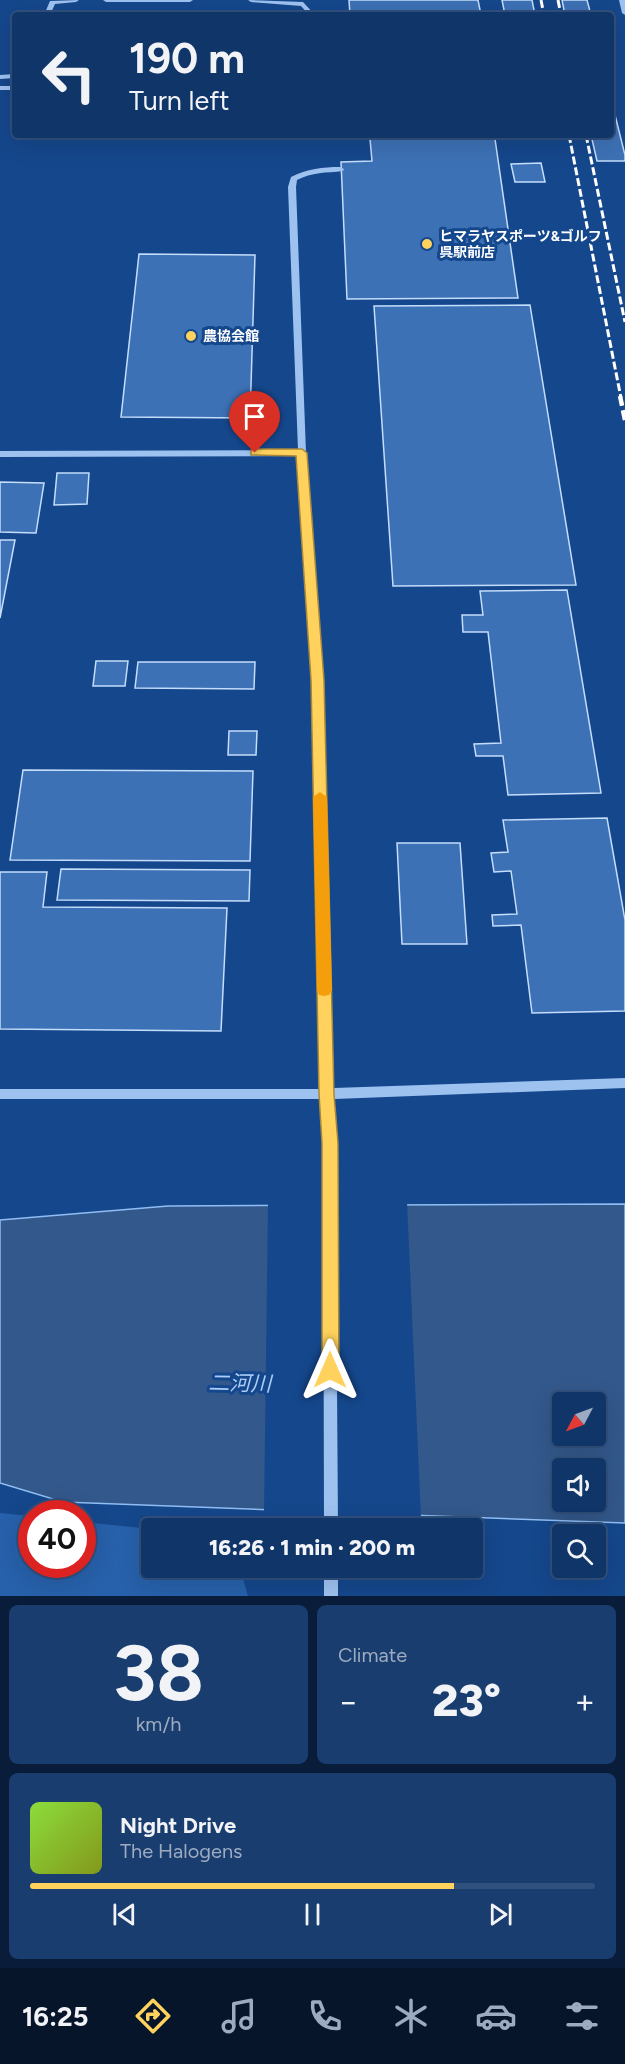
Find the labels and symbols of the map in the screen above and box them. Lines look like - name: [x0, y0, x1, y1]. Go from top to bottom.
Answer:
- place label: ヒマラヤスポーツ&ゴルフ 呉駅前店: [439, 228, 602, 261]
- marker: ヒマラヤスポーツ&ゴルフ 呉駅前店: [420, 237, 434, 251]
- place label: 農協会館: [203, 328, 259, 345]
- marker: 農協会館: [184, 329, 198, 343]
- pin: [229, 391, 280, 453]
- position arrow: [298, 1338, 362, 1402]
- water label: 二河川: [208, 1370, 274, 1396]
- north arrow: [552, 1392, 606, 1446]
- speed limit sign: 40: [18, 1500, 96, 1578]

